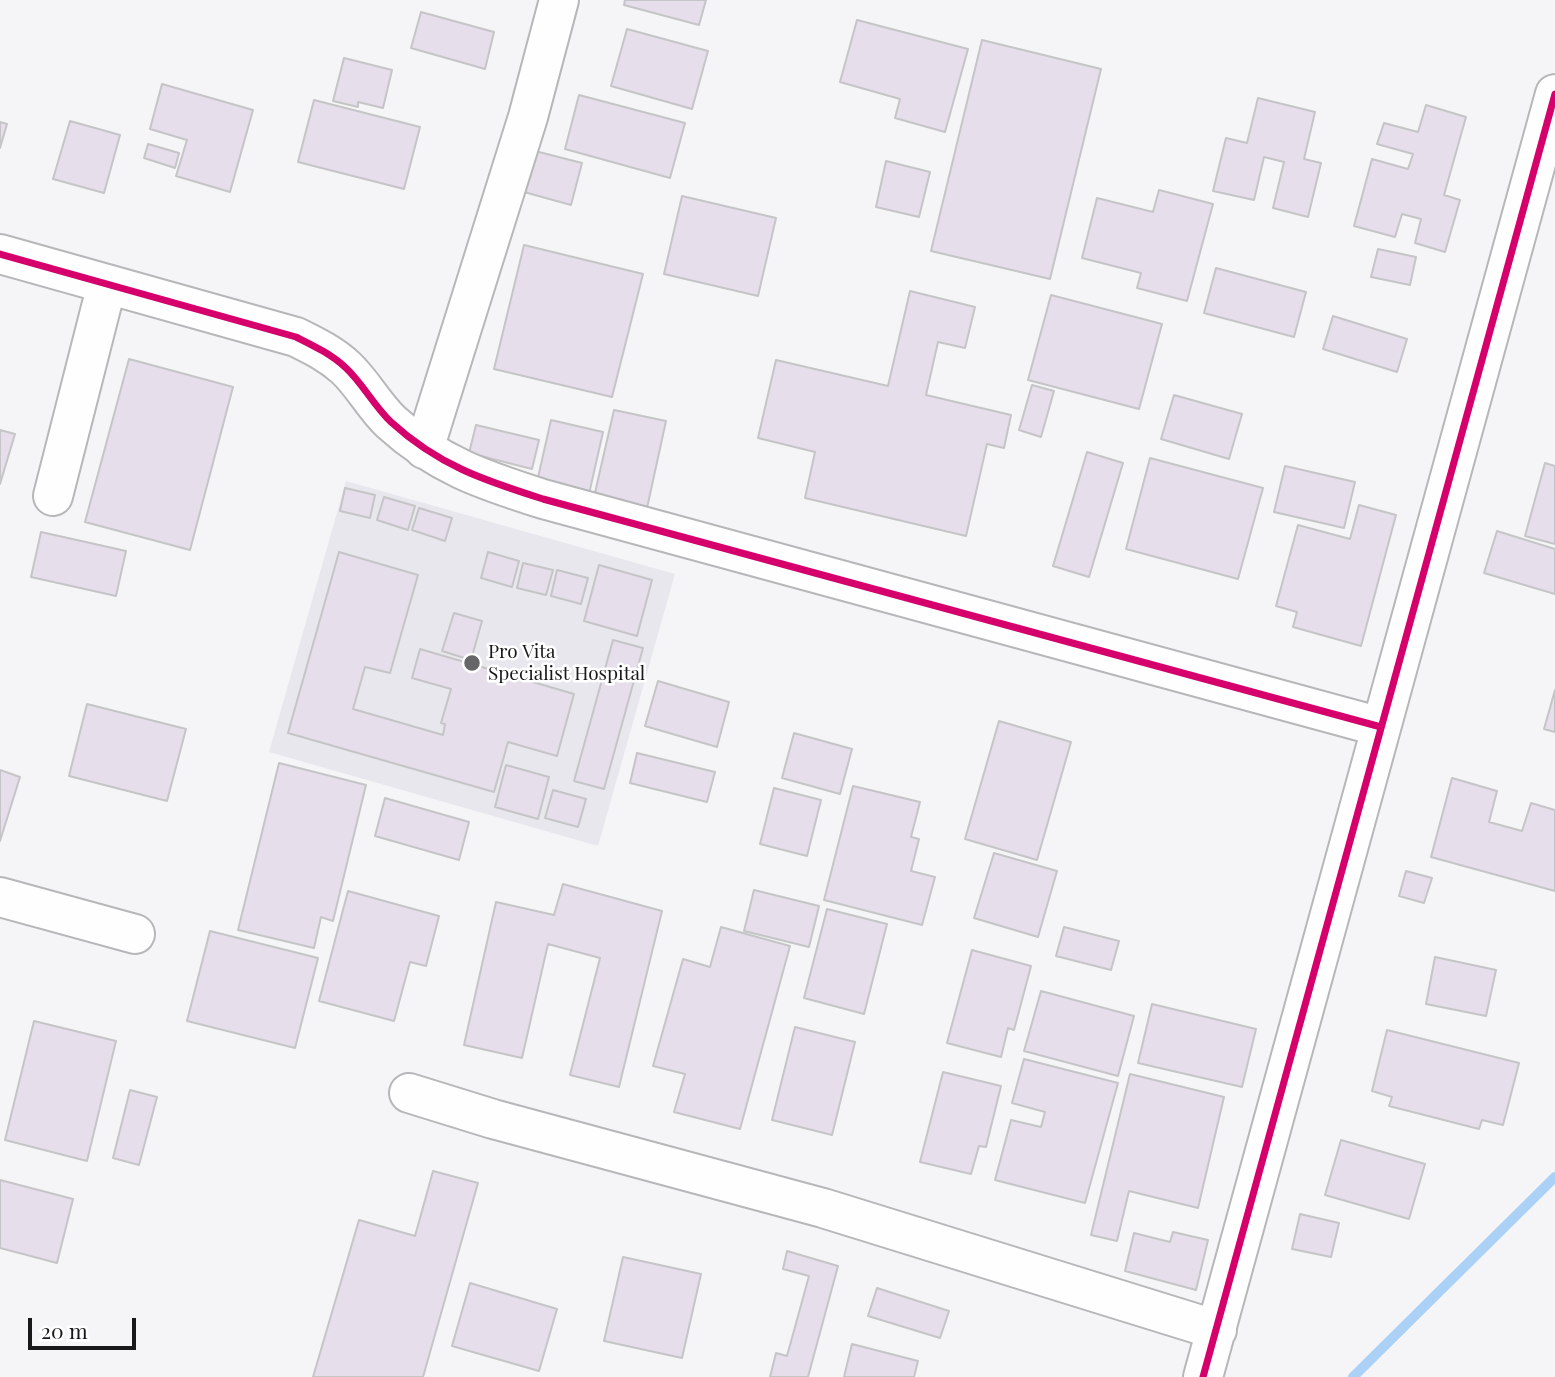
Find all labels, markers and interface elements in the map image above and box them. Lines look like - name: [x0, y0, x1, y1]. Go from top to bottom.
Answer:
- place label: Pro Vita Specialist Hospital: [488, 641, 645, 685]
- marker: Pro Vita Specialist Hospital: [462, 653, 482, 673]
- scale bar: [32, 1304, 140, 1348]
- text: 20 m: [41, 1316, 88, 1344]

